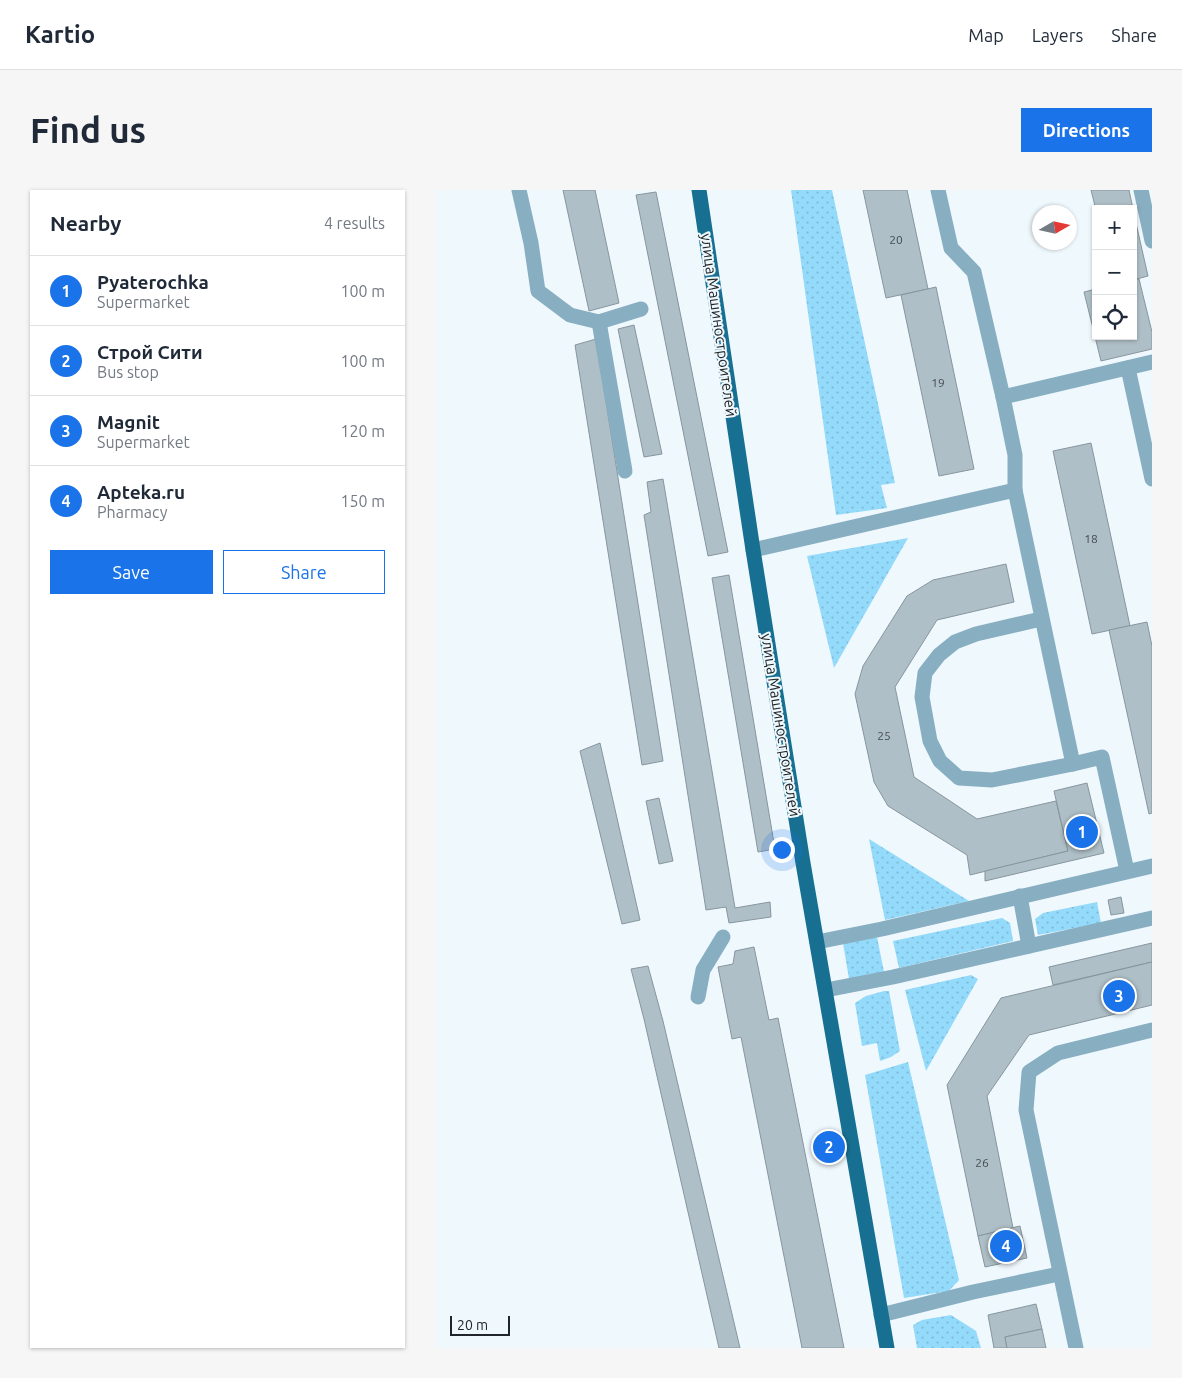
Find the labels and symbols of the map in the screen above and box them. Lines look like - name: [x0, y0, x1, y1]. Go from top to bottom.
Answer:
- north arrow: [1032, 205, 1077, 250]
- street label: улица Машиностроителей: [698, 232, 740, 418]
- house number: 20: [889, 233, 903, 246]
- house number: 19: [931, 376, 945, 389]
- house number: 18: [1084, 532, 1098, 545]
- street label: улица Машиностроителей: [758, 632, 804, 818]
- house number: 25: [877, 729, 891, 742]
- pin: 1: [1066, 813, 1098, 851]
- your location: [769, 837, 795, 863]
- pin: 3: [1103, 977, 1135, 1015]
- pin: 2: [813, 1128, 845, 1166]
- house number: 26: [975, 1156, 989, 1169]
- pin: 4: [990, 1227, 1022, 1265]
- scale bar: [450, 1313, 510, 1336]

